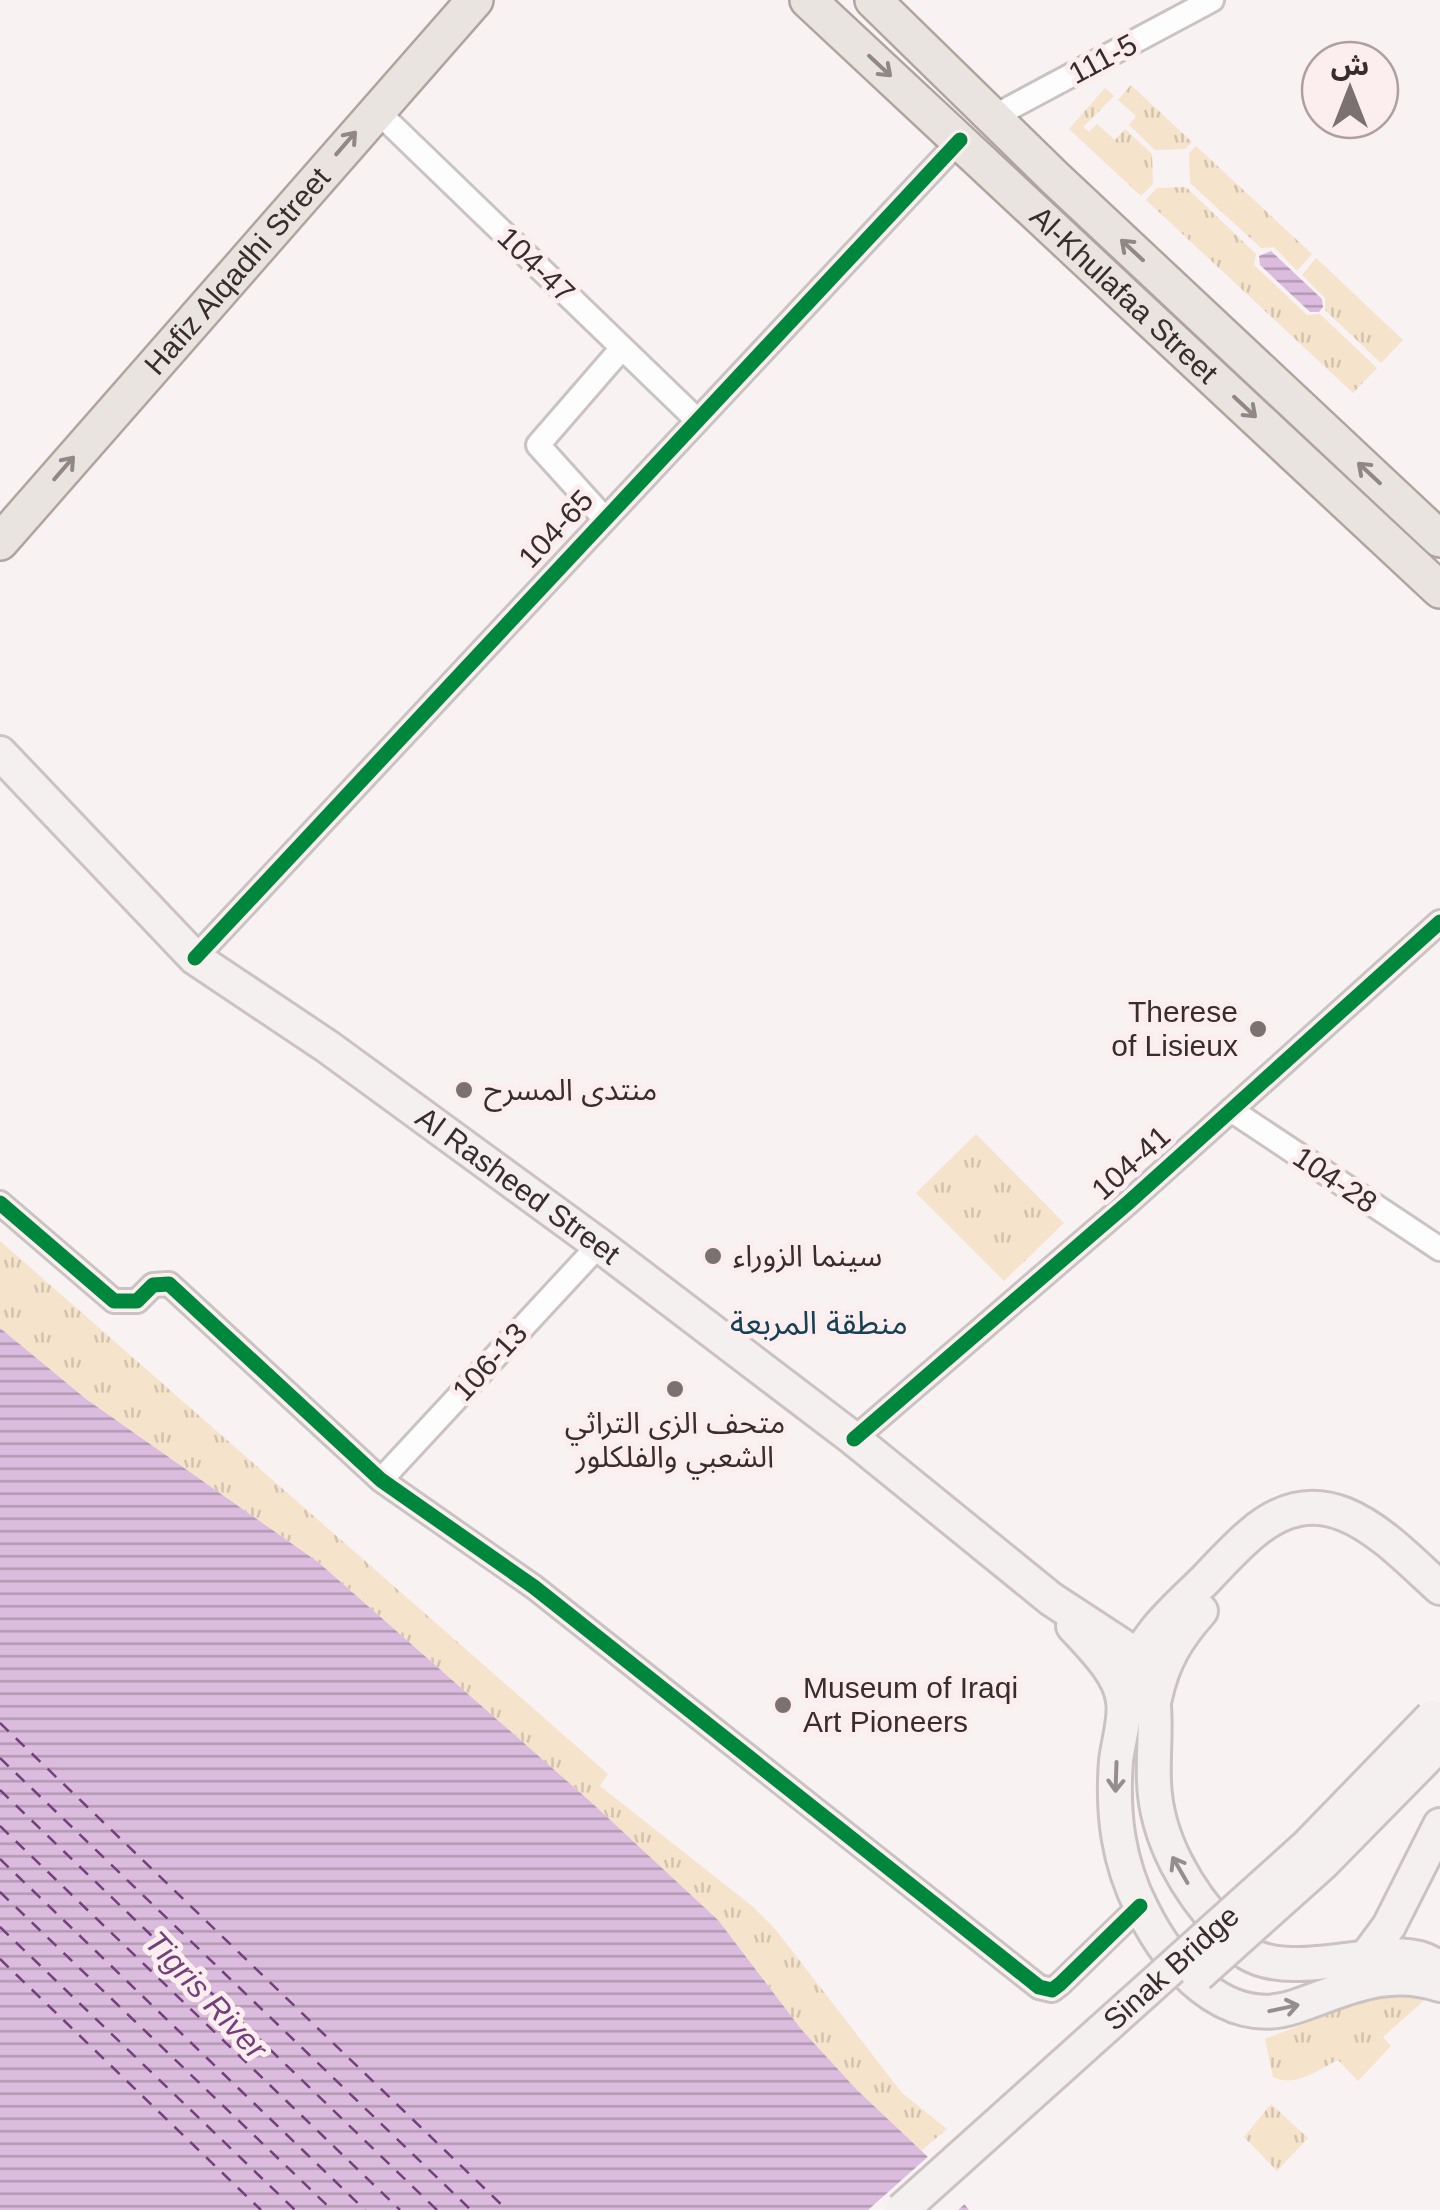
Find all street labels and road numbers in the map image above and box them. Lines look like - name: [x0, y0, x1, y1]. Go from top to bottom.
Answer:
- street label: 111-5: [1063, 27, 1142, 90]
- street label: Hafiz Alqadhi Street: [138, 160, 337, 381]
- street label: Al-Khulafaa Street: [1024, 199, 1225, 390]
- street label: 104-47: [491, 220, 581, 309]
- street label: 104-65: [512, 483, 600, 574]
- street label: Al Rasheed Street: [410, 1100, 627, 1271]
- street label: 104-41: [1085, 1119, 1176, 1206]
- street label: 104-28: [1287, 1140, 1383, 1219]
- street label: 106-13: [446, 1316, 534, 1407]
- street label: Sinak Bridge: [1097, 1899, 1245, 2037]

